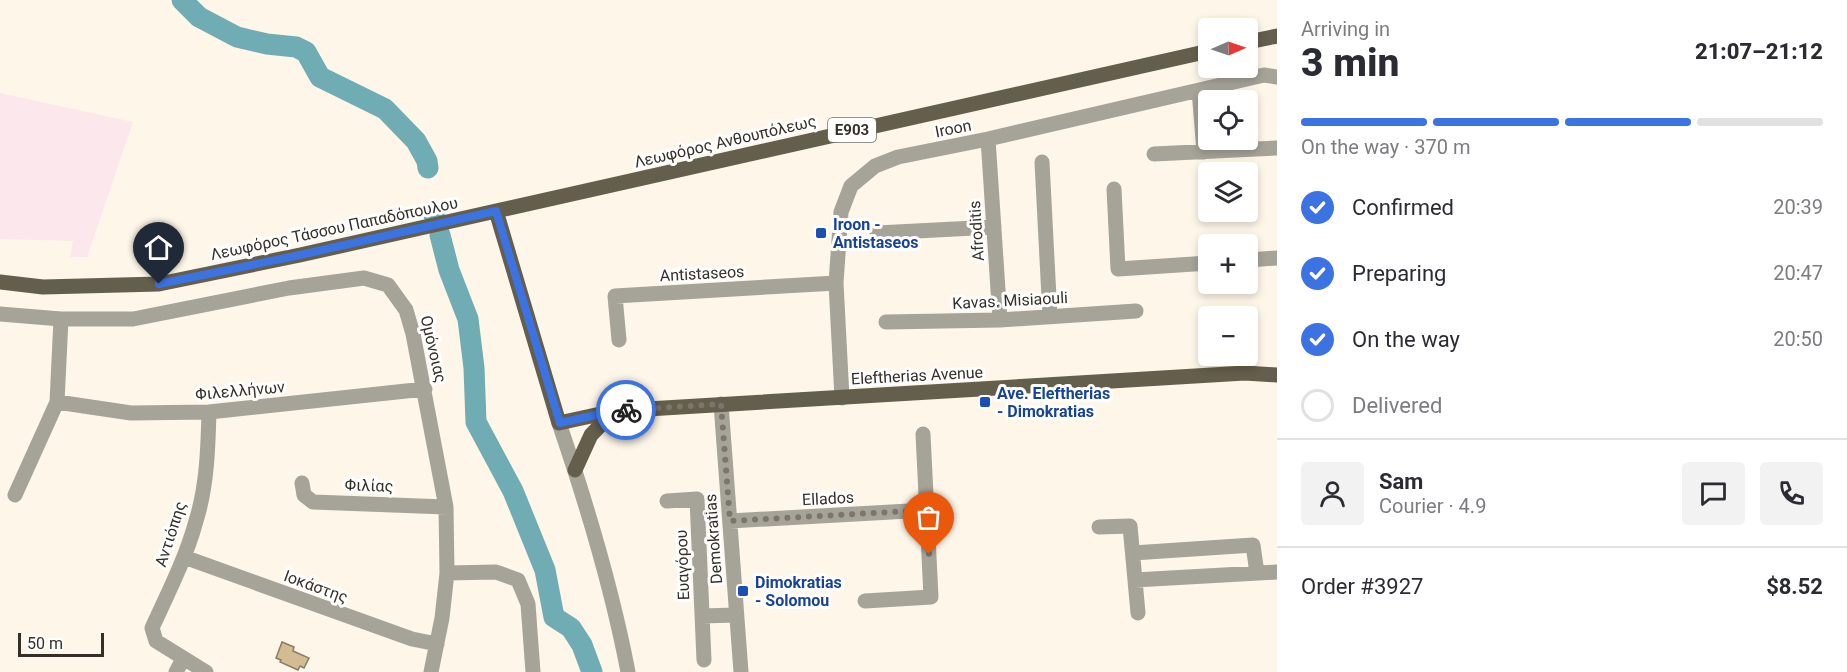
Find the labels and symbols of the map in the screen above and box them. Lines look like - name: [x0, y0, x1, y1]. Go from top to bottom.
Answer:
- north arrow: [1198, 18, 1258, 78]
- street label: Λεωφόρος Ανθουπόλεως: [632, 111, 818, 172]
- street label: Iroon: [933, 116, 973, 141]
- road number: E903: [828, 118, 876, 142]
- street label: Λεωφόρος Τάσσου Παπαδόπουλου: [209, 193, 460, 264]
- street label: Afroditis: [965, 200, 988, 262]
- place label: Iroon - Antistaseos: [833, 215, 918, 252]
- pin: [133, 222, 184, 284]
- marker: Iroon - Antistaseos: [814, 226, 828, 240]
- street label: Antistaseos: [659, 262, 745, 285]
- street label: Kavas. Misiaouli: [952, 288, 1068, 313]
- street label: Ομόνοιας: [417, 314, 450, 385]
- street label: Eleftherias Avenue: [851, 363, 983, 388]
- street label: Φιλελλήνων: [194, 377, 286, 404]
- courier: [596, 380, 656, 440]
- place label: Ave. Eleftherias - Dimokratias: [997, 384, 1110, 421]
- marker: Ave. Eleftherias - Dimokratias: [978, 395, 992, 409]
- street label: Φιλίας: [344, 475, 394, 496]
- street label: Ellados: [802, 488, 854, 509]
- pin: [903, 492, 954, 554]
- street label: Demokratias: [701, 493, 726, 585]
- street label: Αντιόπης: [151, 499, 190, 569]
- street label: Ευαγόρου: [672, 529, 693, 601]
- street label: Ιοκάστης: [281, 566, 350, 607]
- place label: Dimokratias - Solomou: [755, 573, 842, 610]
- marker: Dimokratias - Solomou: [736, 584, 750, 598]
- scale bar: [18, 630, 104, 658]

